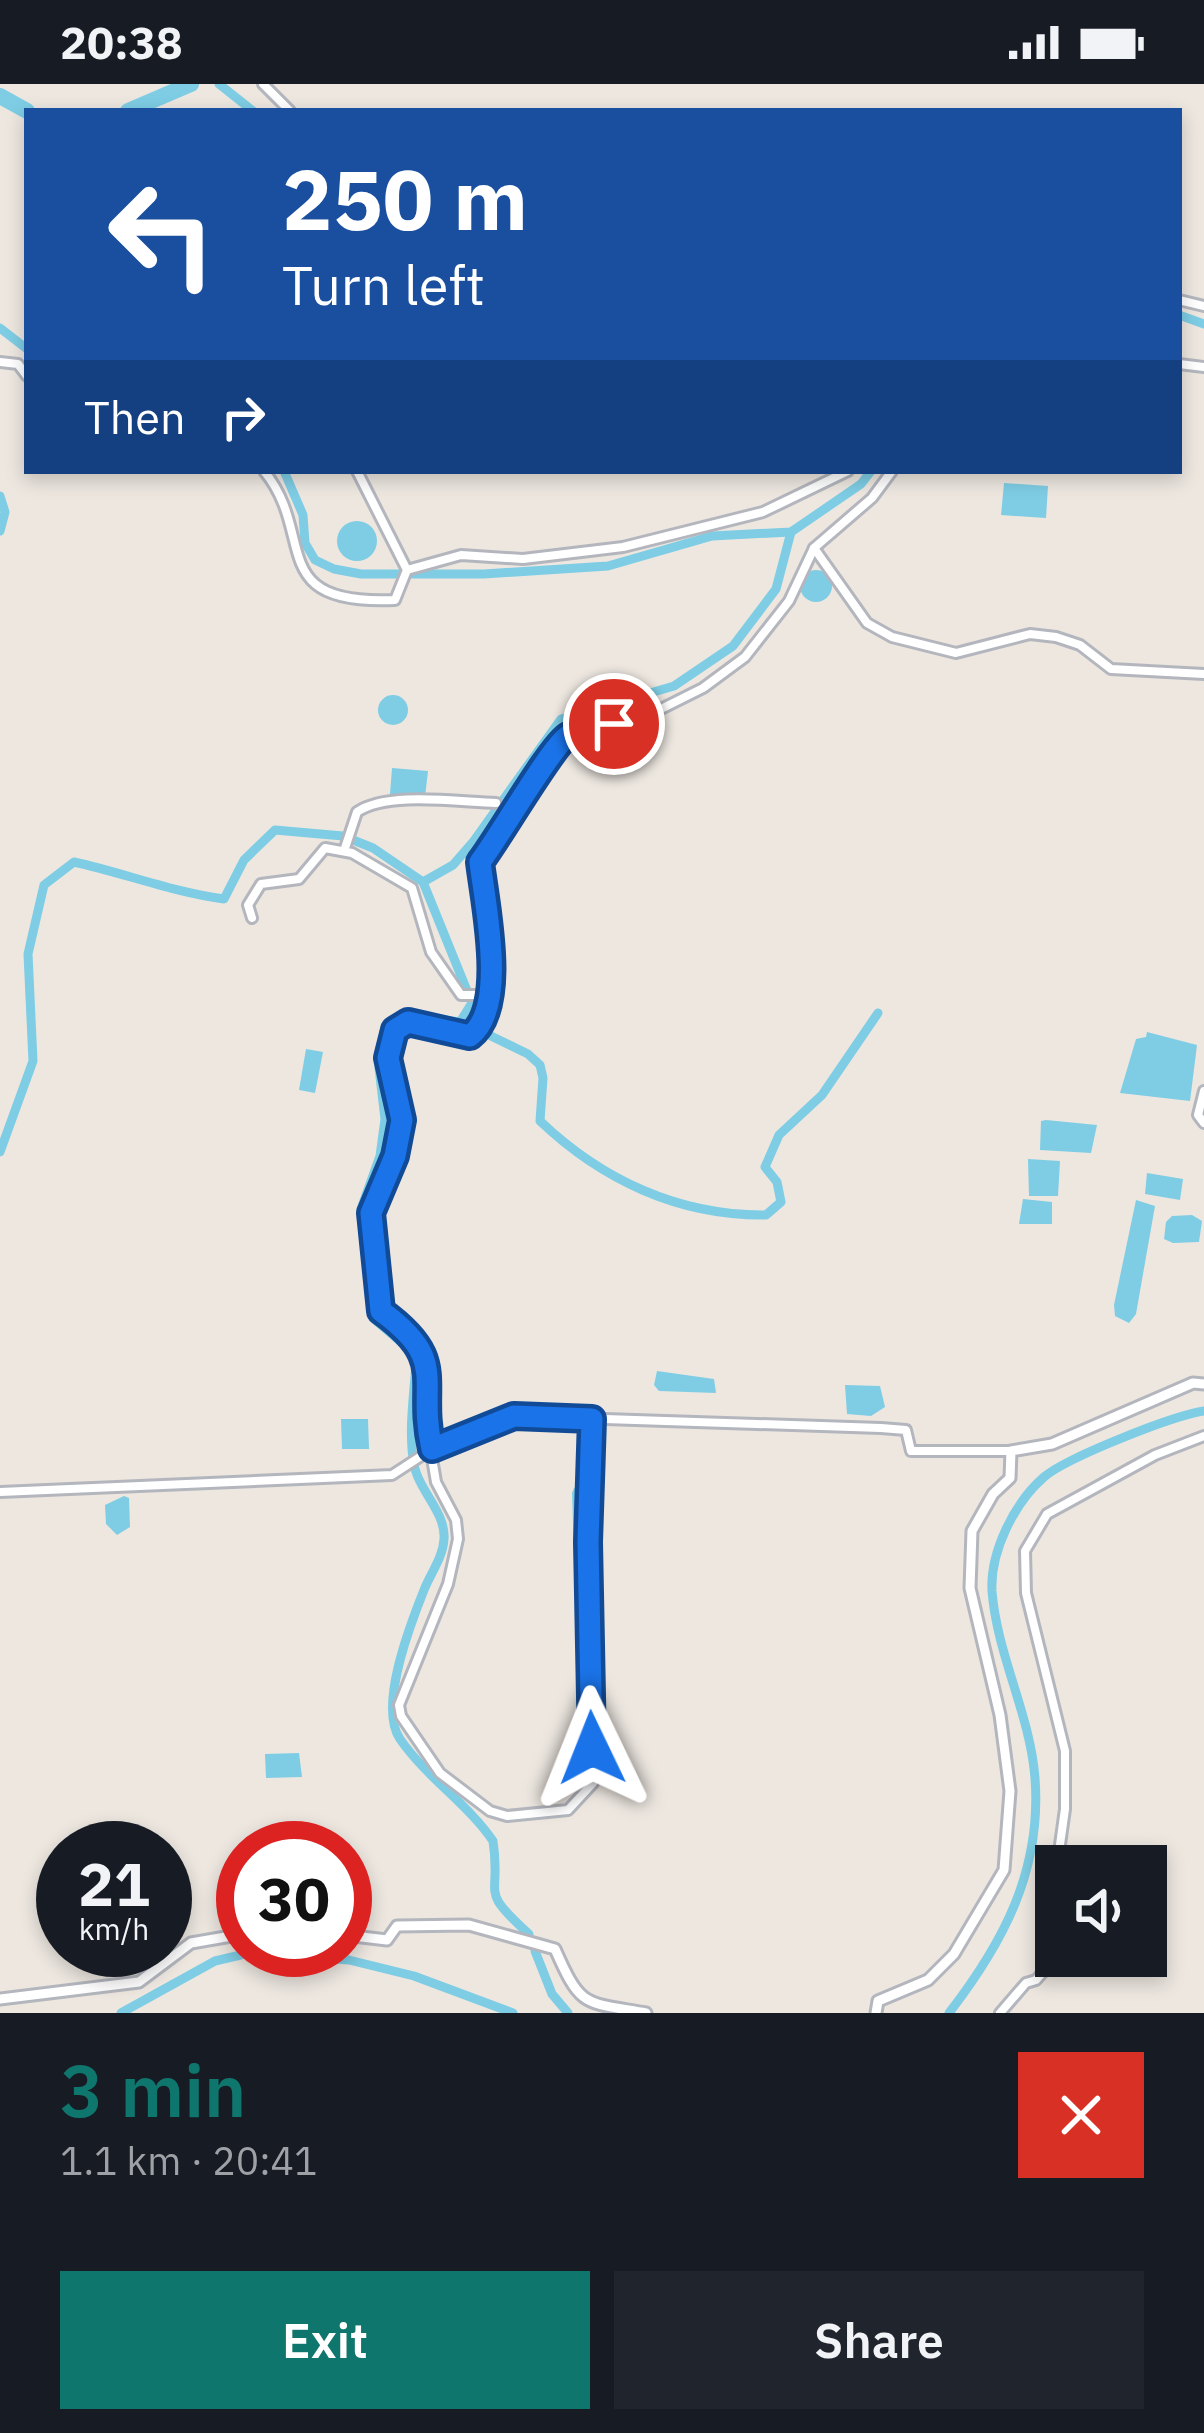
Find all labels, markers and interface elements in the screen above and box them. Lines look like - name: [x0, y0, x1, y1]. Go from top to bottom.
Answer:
- text: 20:38: [60, 13, 183, 71]
- text: 250 m: [282, 144, 528, 253]
- icon: left: [84, 156, 240, 312]
- text: Turn left: [282, 250, 485, 320]
- icon: right: [210, 384, 276, 450]
- text: Then: [84, 388, 186, 446]
- pin: [563, 673, 665, 775]
- icon: arrive: [581, 691, 647, 757]
- position arrow: [529, 1685, 655, 1811]
- speed limit sign: 30: [216, 1821, 372, 1977]
- text: 21: [78, 1844, 150, 1923]
- map controls: [1035, 1845, 1167, 1977]
- button: sound: [1035, 1845, 1167, 1977]
- text: km/h: [79, 1909, 149, 1948]
- text: 3 min: [60, 2043, 246, 2137]
- button: close: [1018, 2052, 1144, 2178]
- text: 1.1 km · 20:41: [60, 2135, 317, 2186]
- button: Exit: [60, 2271, 590, 2409]
- button: Share: [614, 2271, 1144, 2409]

